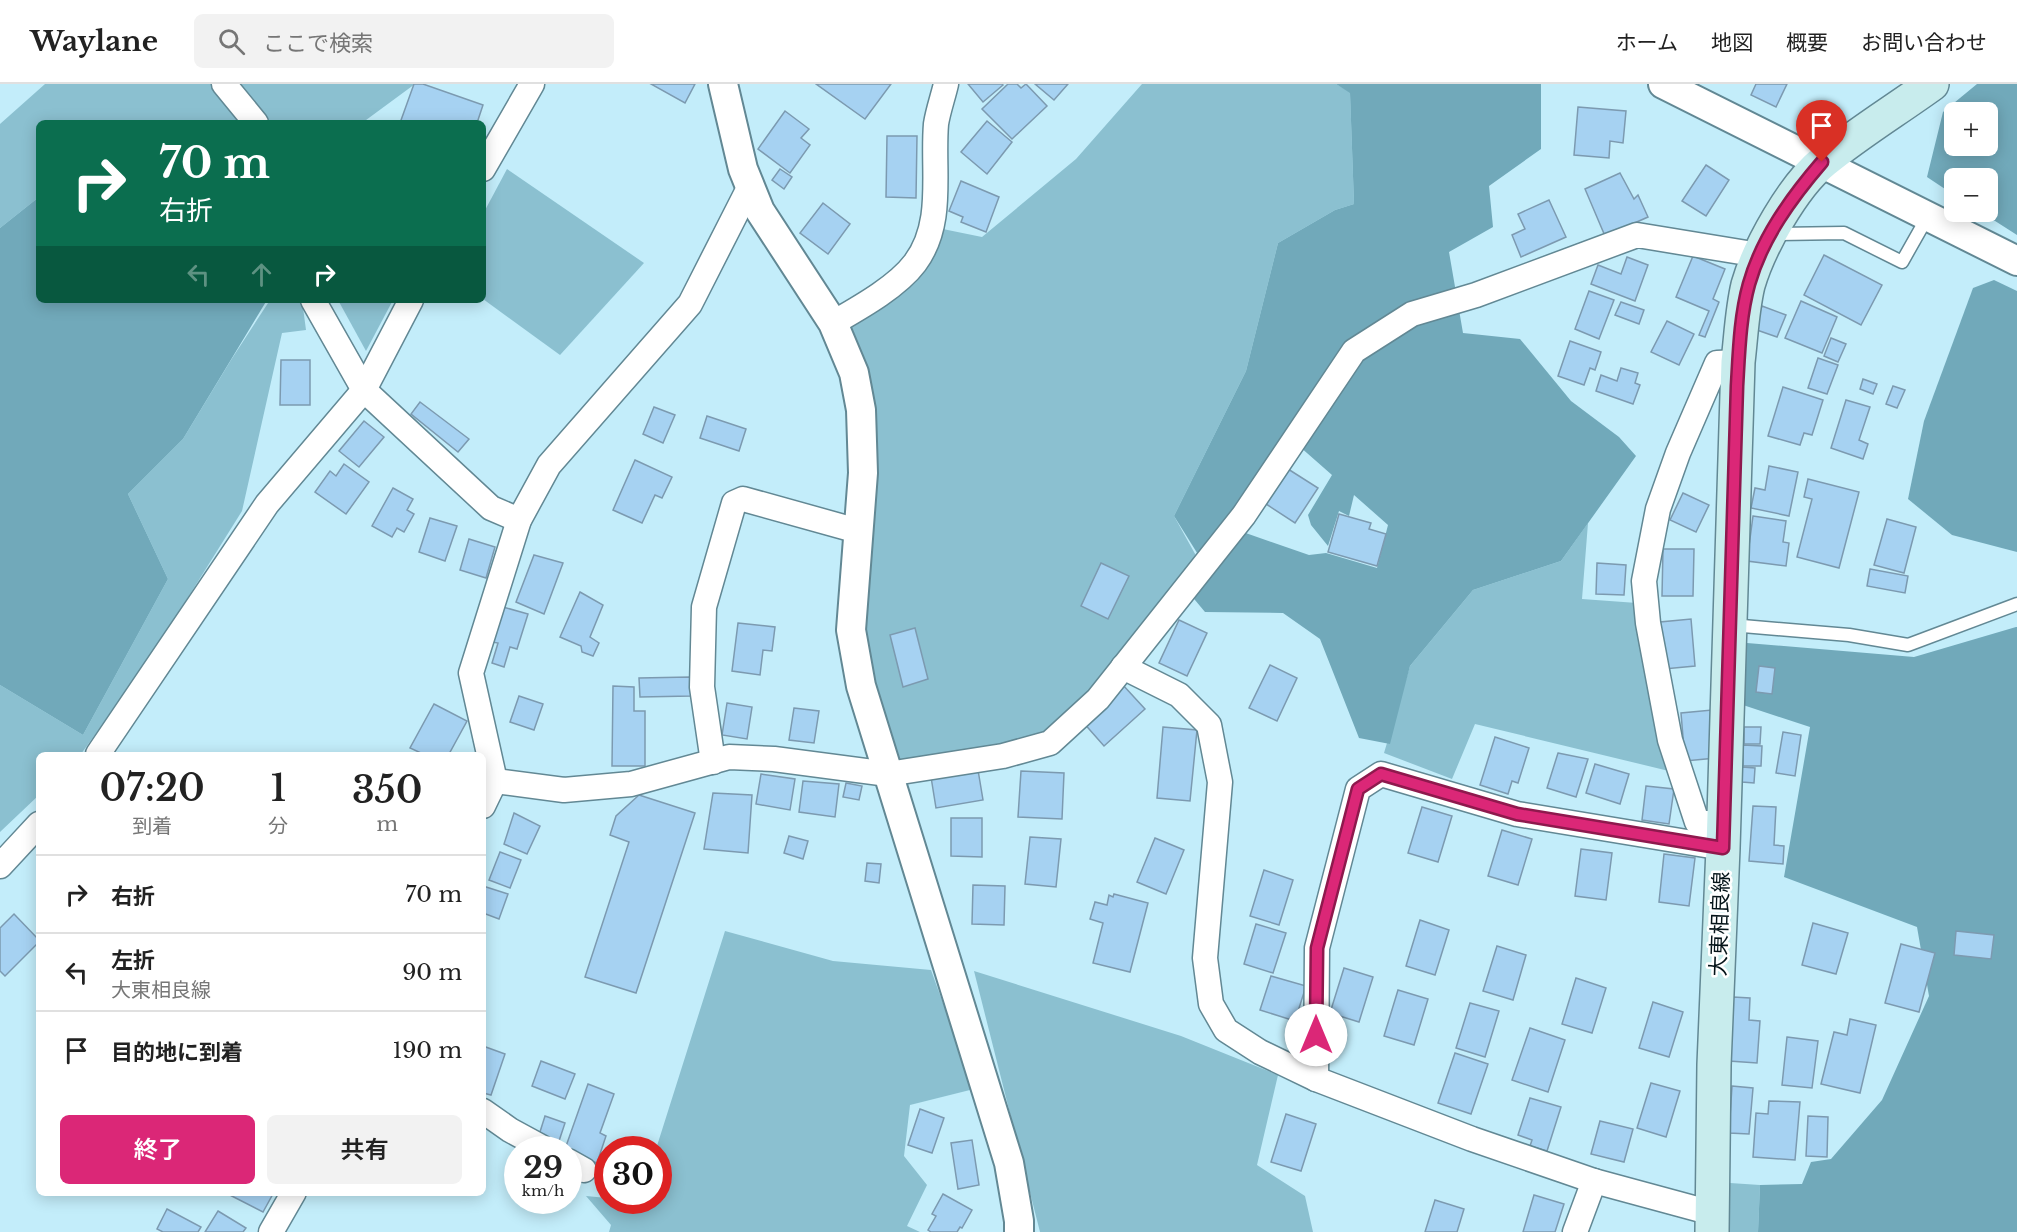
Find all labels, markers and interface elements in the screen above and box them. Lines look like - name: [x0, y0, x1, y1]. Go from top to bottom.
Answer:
- search box: [194, 14, 614, 68]
- text: Waylane: [30, 24, 158, 59]
- icon: search: [215, 25, 248, 58]
- text: ここで検索: [263, 30, 373, 57]
- text: ホーム: [1616, 30, 1678, 56]
- text: 地図: [1711, 30, 1753, 56]
- text: 概要: [1786, 30, 1828, 56]
- text: お問い合わせ: [1861, 30, 1987, 56]
- pin: [1796, 100, 1847, 162]
- map controls: [1944, 102, 1998, 222]
- button: +: [1944, 102, 1998, 156]
- icon: arrive: [1805, 109, 1838, 142]
- text: 70 m: [159, 137, 270, 189]
- icon: right: [60, 144, 138, 222]
- button: −: [1944, 168, 1998, 222]
- text: 右折: [159, 194, 213, 227]
- icon: left: [182, 258, 215, 291]
- icon: ahead: [245, 258, 278, 291]
- icon: right: [308, 258, 341, 291]
- text: 07:20: [100, 766, 205, 811]
- text: 1: [270, 766, 286, 811]
- text: 350: [352, 768, 422, 813]
- text: m: [376, 812, 398, 836]
- text: 到着: [132, 814, 172, 838]
- text: 分: [268, 814, 288, 838]
- street label: 大東相良線: [1705, 871, 1735, 977]
- icon: right: [60, 878, 93, 911]
- text: 70 m: [405, 881, 462, 908]
- text: 右折: [111, 883, 155, 910]
- text: 左折: [111, 947, 155, 974]
- icon: left: [60, 956, 93, 989]
- text: 90 m: [402, 959, 462, 986]
- text: 大東相良線: [111, 978, 211, 1002]
- position arrow: [1284, 1003, 1348, 1067]
- icon: arrive: [60, 1034, 93, 1067]
- text: 190 m: [392, 1037, 462, 1064]
- text: 目的地に到着: [111, 1039, 243, 1066]
- button: 終了: [60, 1115, 255, 1184]
- button: 共有: [267, 1115, 462, 1184]
- speed limit sign: 30: [594, 1136, 672, 1214]
- text: 29: [523, 1149, 563, 1186]
- text: km/h: [522, 1181, 564, 1200]

